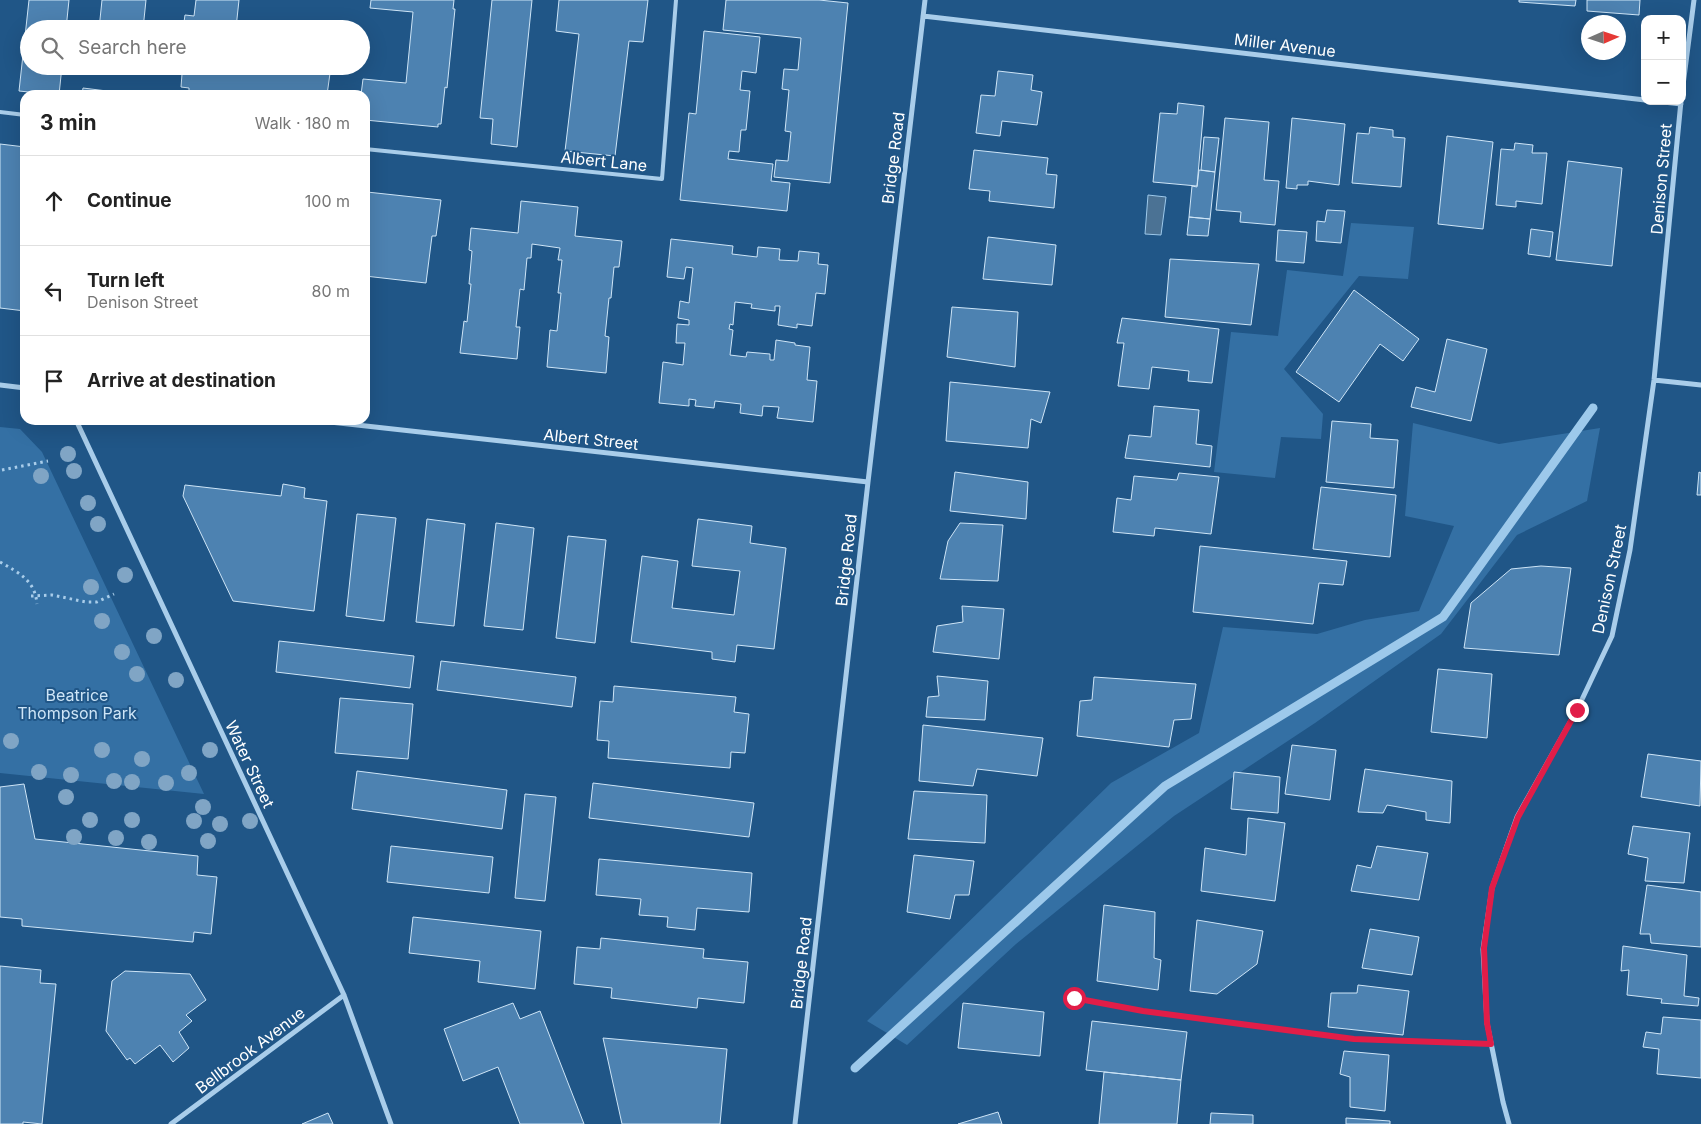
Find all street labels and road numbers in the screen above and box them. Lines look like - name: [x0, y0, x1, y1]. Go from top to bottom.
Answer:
- street label: Miller Avenue: [1233, 29, 1337, 61]
- street label: Bridge Road: [877, 111, 909, 205]
- street label: Denison Street: [1646, 123, 1676, 235]
- street label: Albert Lane: [560, 147, 648, 175]
- street label: Albert Street: [543, 424, 639, 454]
- street label: Bridge Road: [831, 513, 861, 607]
- street label: Denison Street: [1588, 522, 1630, 636]
- street label: Water Street: [221, 717, 279, 811]
- street label: Bridge Road: [786, 916, 816, 1010]
- street label: Bellbrook Avenue: [191, 1002, 309, 1098]

